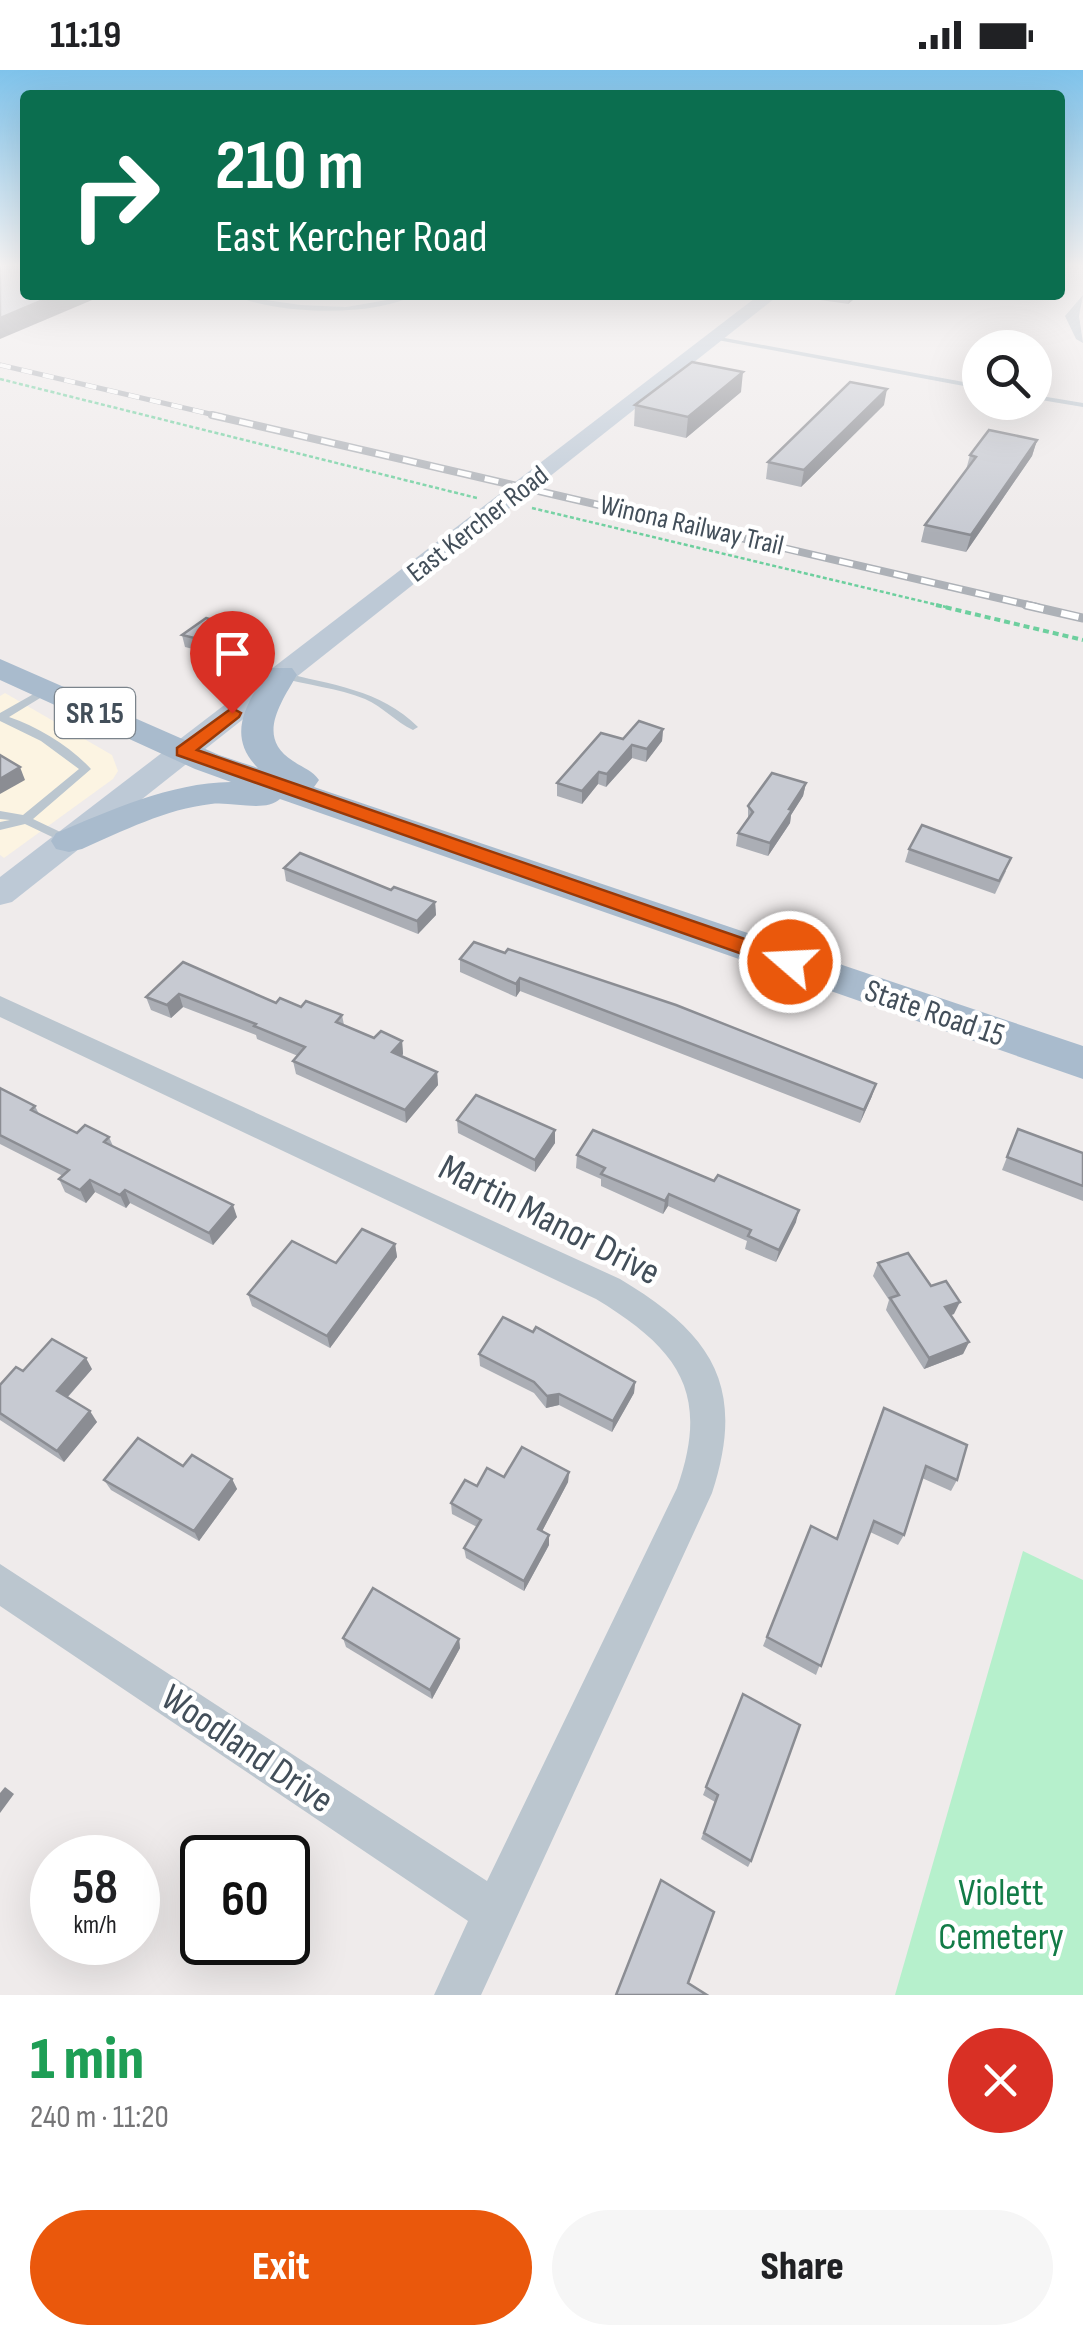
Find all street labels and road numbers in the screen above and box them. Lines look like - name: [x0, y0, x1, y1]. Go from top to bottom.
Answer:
- street label: East Kercher Road: [401, 459, 555, 589]
- street label: Winona Railway Trail: [597, 488, 787, 563]
- road number: SR 15: [55, 688, 135, 738]
- street label: State Road 15: [859, 971, 1010, 1056]
- street label: Martin Manor Drive: [431, 1145, 667, 1295]
- street label: Woodland Drive: [153, 1675, 342, 1823]

